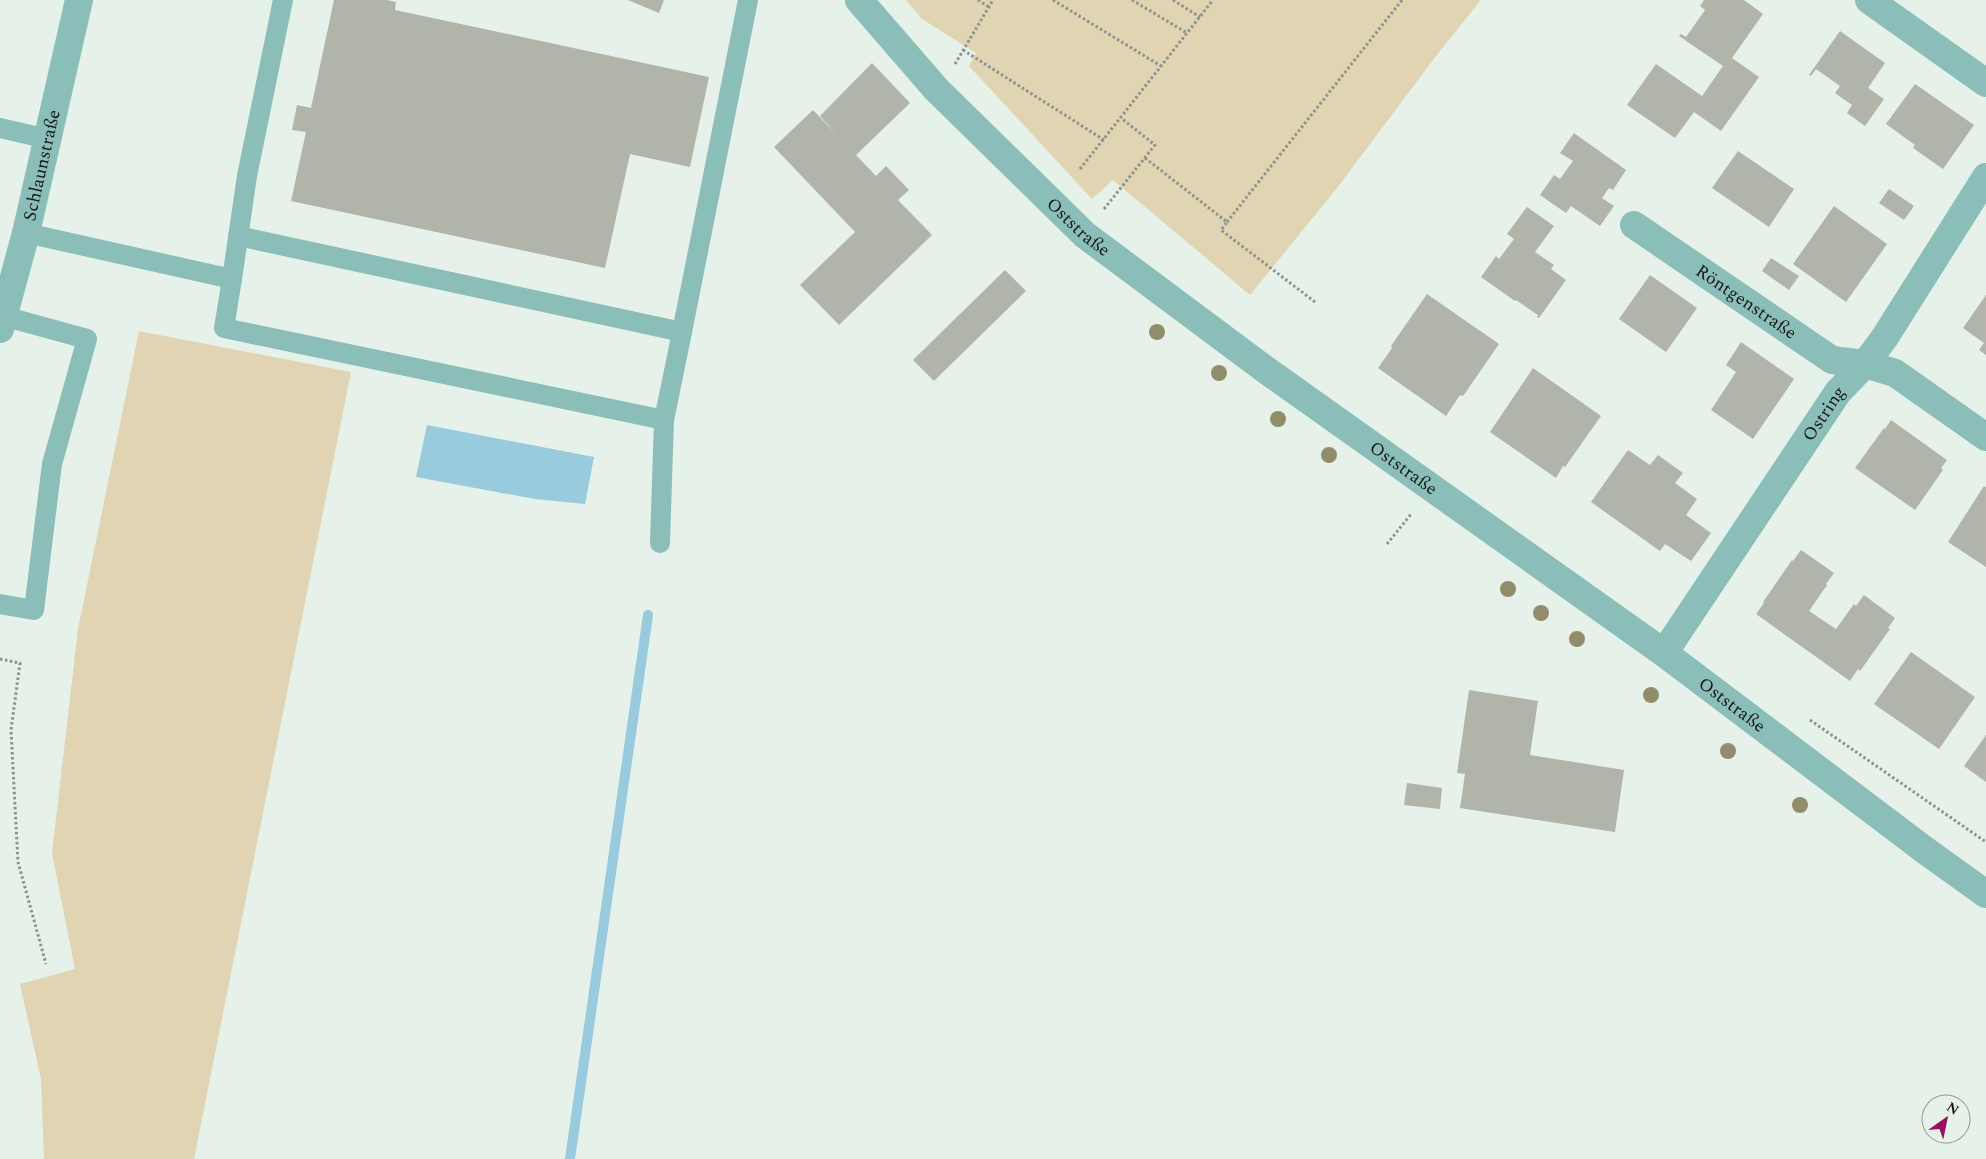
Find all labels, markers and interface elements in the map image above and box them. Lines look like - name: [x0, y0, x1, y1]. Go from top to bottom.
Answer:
- street label: Schlaunstraße: [16, 107, 68, 224]
- street label: Oststraße: [1040, 191, 1116, 264]
- street label: Röntgenstraße: [1690, 258, 1802, 346]
- street label: Ostring: [1796, 379, 1852, 447]
- street label: Oststraße: [1364, 435, 1443, 502]
- street label: Oststraße: [1693, 671, 1771, 739]
- north arrow: [1921, 1094, 1971, 1144]
- text: N: [1942, 1097, 1963, 1120]

